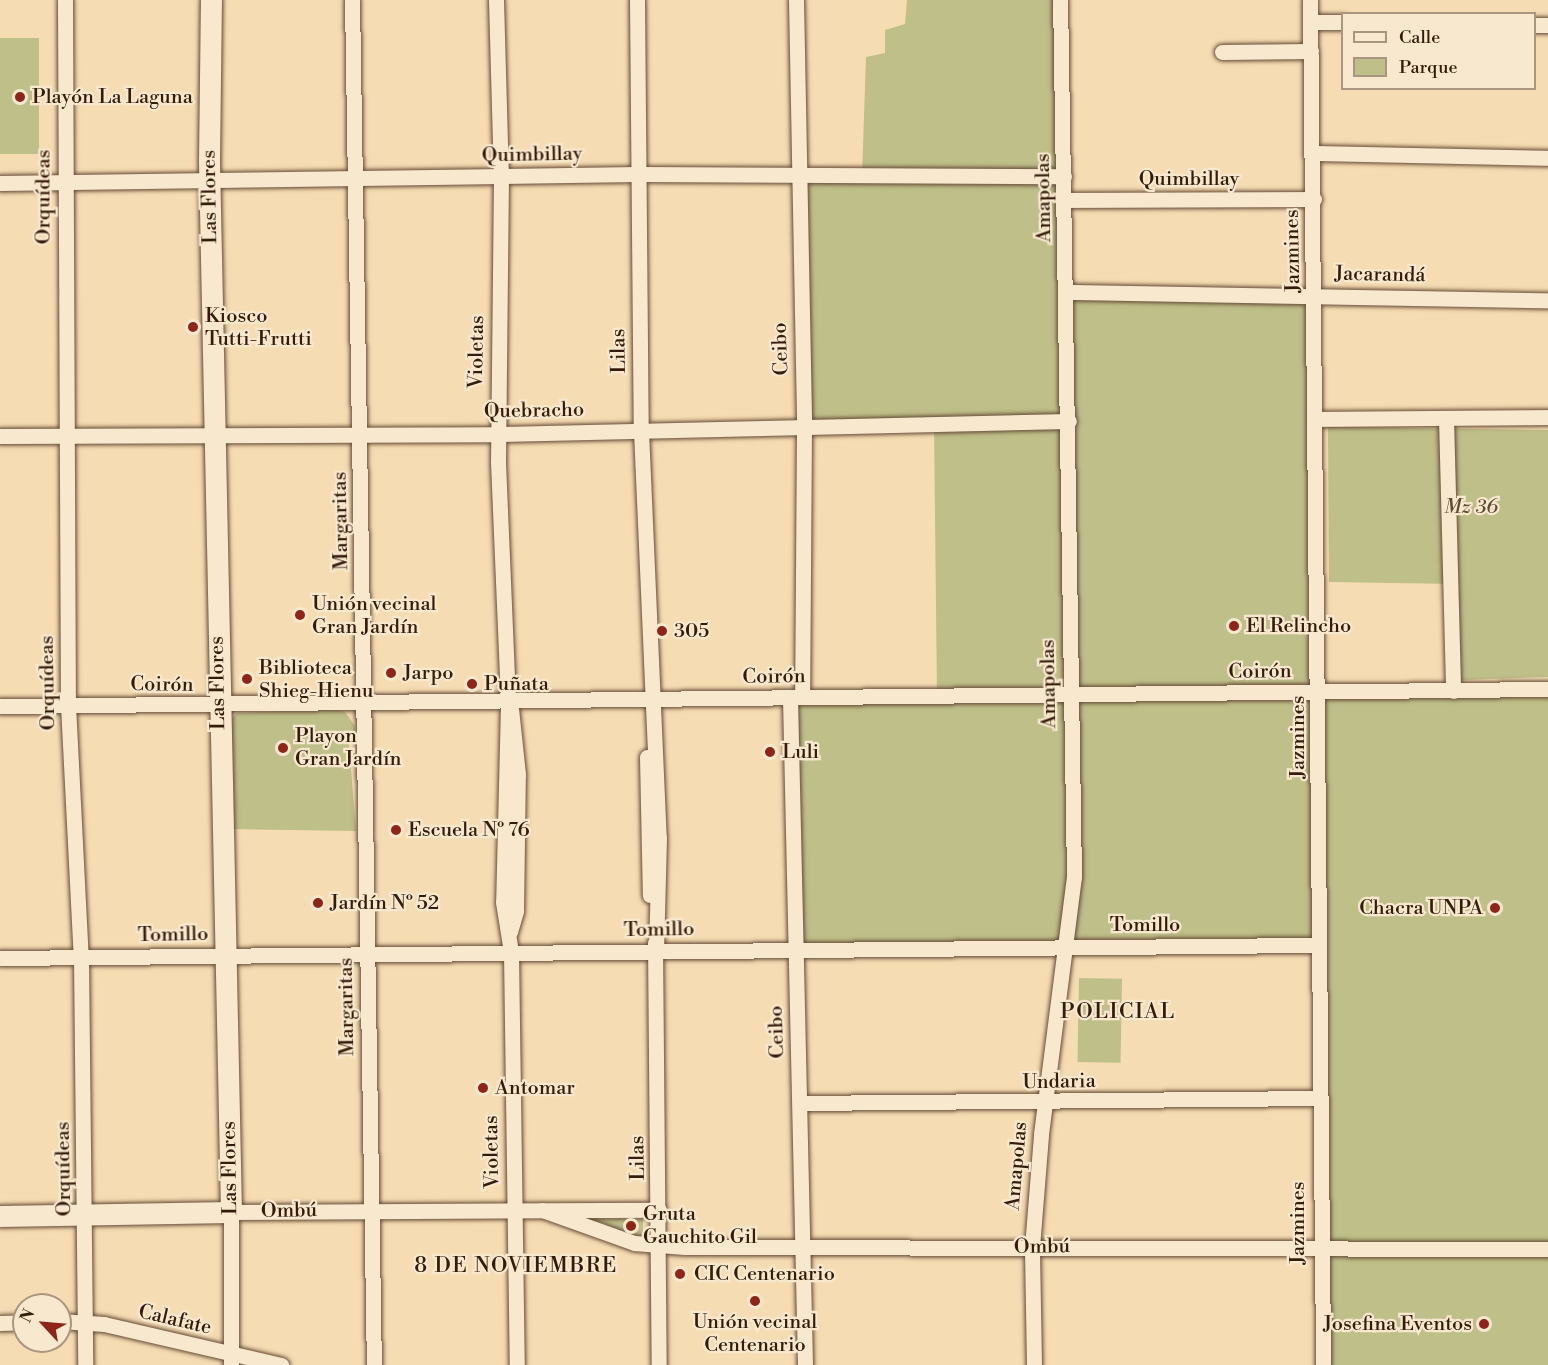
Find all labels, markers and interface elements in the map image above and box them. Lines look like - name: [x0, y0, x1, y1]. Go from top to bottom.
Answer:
- legend: [1341, 12, 1536, 90]
- text: Calle: [1399, 26, 1440, 49]
- text: Parque: [1399, 56, 1458, 79]
- place label: Playón La Laguna: [32, 85, 193, 109]
- marker: Playón La Laguna: [13, 90, 27, 104]
- street label: Quimbillay: [481, 142, 583, 168]
- street label: Orquídeas: [32, 150, 56, 244]
- street label: Las Flores: [197, 150, 223, 244]
- street label: Amapolas: [1031, 153, 1057, 243]
- street label: Quimbillay: [1139, 167, 1239, 191]
- street label: Jazmines: [1280, 209, 1306, 293]
- street label: Jacarandá: [1334, 262, 1426, 288]
- place label: Kiosco Tutti-Frutti: [205, 304, 312, 351]
- street label: Violetas: [464, 315, 490, 389]
- marker: Kiosco Tutti-Frutti: [186, 320, 200, 334]
- street label: Ceibo: [768, 322, 794, 376]
- street label: Lilas: [607, 328, 631, 374]
- street label: Quebracho: [484, 398, 584, 424]
- street label: Margaritas: [328, 472, 354, 570]
- park label: Mz 36: [1444, 495, 1498, 519]
- place label: Unión vecinal Gran Jardín: [312, 592, 436, 639]
- marker: Unión vecinal Gran Jardín: [293, 608, 307, 622]
- place label: El Relincho: [1246, 614, 1351, 638]
- place label: 305: [674, 619, 709, 643]
- marker: El Relincho: [1227, 619, 1241, 633]
- marker: 305: [655, 624, 669, 638]
- street label: Orquídeas: [35, 635, 61, 731]
- street label: Las Flores: [205, 636, 231, 730]
- street label: Amapolas: [1036, 639, 1062, 729]
- place label: Biblioteca Shieg-Hienu: [259, 656, 373, 703]
- street label: Coirón: [1228, 659, 1292, 685]
- place label: Jarpo: [403, 661, 454, 685]
- street label: Coirón: [742, 664, 806, 690]
- marker: Jarpo: [384, 666, 398, 680]
- street label: Coirón: [130, 672, 194, 698]
- marker: Biblioteca Shieg-Hienu: [240, 672, 254, 686]
- place label: Puñata: [484, 672, 549, 696]
- marker: Puñata: [465, 677, 479, 691]
- street label: Jazmines: [1286, 695, 1310, 779]
- place label: Playon Gran Jardín: [295, 724, 401, 771]
- place label: Luli: [782, 740, 819, 764]
- marker: Playon Gran Jardín: [276, 741, 290, 755]
- marker: Luli: [763, 745, 777, 759]
- place label: Escuela Nº 76: [408, 818, 530, 842]
- marker: Escuela Nº 76: [389, 823, 403, 837]
- place label: Jardín Nº 52: [330, 891, 439, 915]
- marker: Jardín Nº 52: [311, 896, 325, 910]
- place label: Chacra UNPA: [1359, 896, 1483, 920]
- marker: Chacra UNPA: [1488, 901, 1502, 915]
- street label: Tomillo: [1110, 913, 1180, 937]
- street label: Tomillo: [623, 917, 695, 943]
- street label: Tomillo: [137, 922, 209, 948]
- street label: Margaritas: [334, 958, 360, 1056]
- district label: POLICIAL: [1060, 999, 1176, 1025]
- street label: Ceibo: [764, 1005, 790, 1059]
- street label: Undaria: [1022, 1069, 1096, 1095]
- place label: Antomar: [495, 1076, 575, 1100]
- marker: Antomar: [476, 1081, 490, 1095]
- street label: Violetas: [479, 1115, 505, 1189]
- street label: Orquídeas: [51, 1121, 77, 1217]
- street label: Las Flores: [217, 1121, 243, 1215]
- street label: Amapolas: [1001, 1121, 1033, 1211]
- street label: Lilas: [626, 1135, 650, 1181]
- street label: Jazmines: [1286, 1181, 1310, 1265]
- street label: Ombú: [261, 1199, 317, 1223]
- place label: Gruta Gauchito Gil: [643, 1202, 757, 1249]
- marker: Gruta Gauchito Gil: [624, 1219, 638, 1233]
- street label: Ombú: [1014, 1235, 1070, 1259]
- district label: 8 DE NOVIEMBRE: [414, 1253, 618, 1279]
- place label: CIC Centenario: [694, 1262, 835, 1286]
- marker: CIC Centenario: [671, 1265, 689, 1283]
- north arrow: [12, 1293, 72, 1353]
- marker: Unión vecinal Centenario: [748, 1294, 762, 1308]
- street label: Calafate: [136, 1300, 214, 1340]
- text: N: [16, 1306, 39, 1326]
- place label: Unión vecinal Centenario: [693, 1310, 817, 1357]
- place label: Josefina Eventos: [1323, 1312, 1472, 1336]
- marker: Josefina Eventos: [1477, 1317, 1491, 1331]

